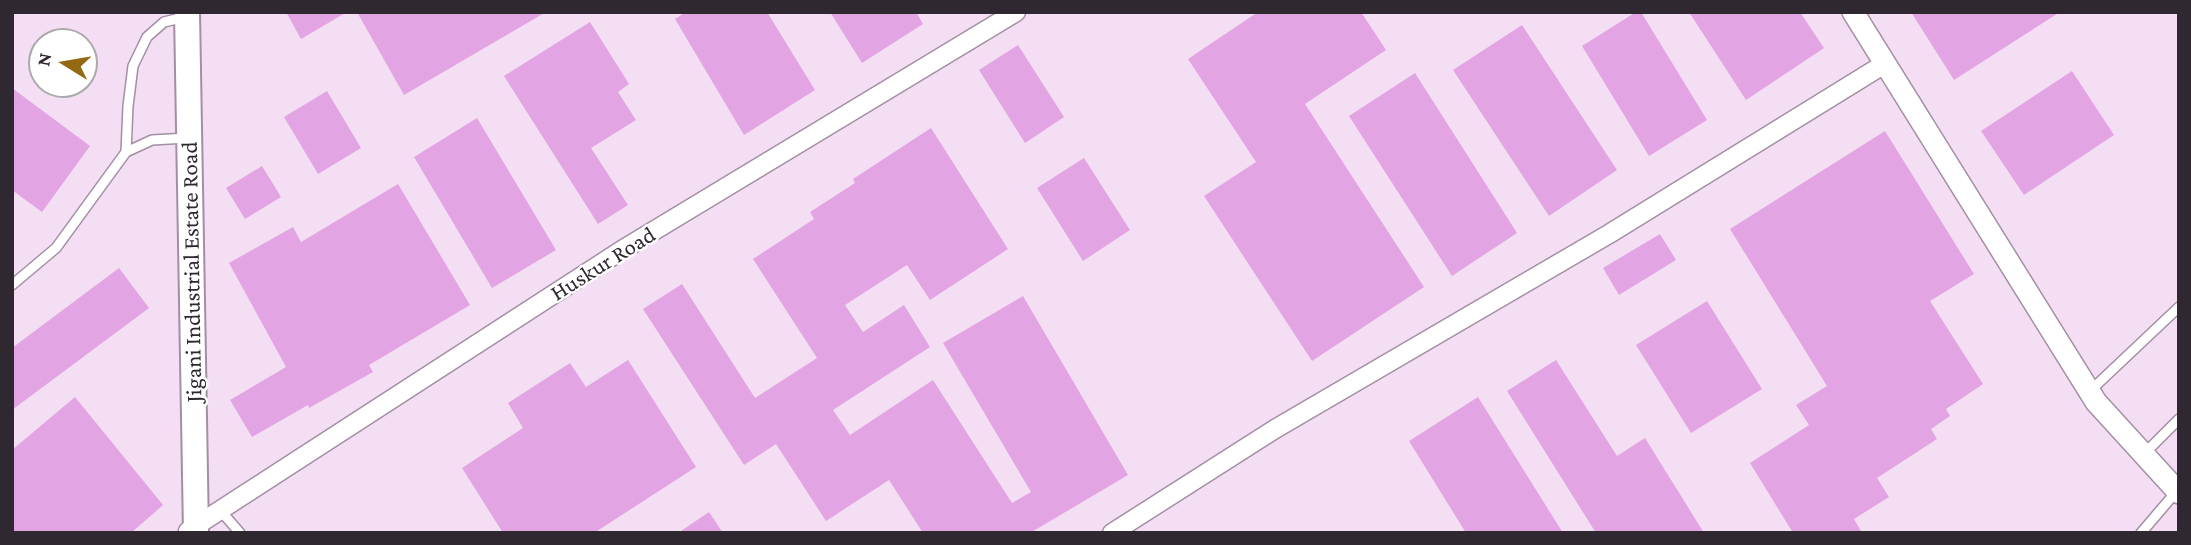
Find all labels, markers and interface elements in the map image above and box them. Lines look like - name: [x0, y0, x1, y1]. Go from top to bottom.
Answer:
- north arrow: [28, 28, 98, 98]
- text: N: [32, 51, 55, 68]
- street label: Jigani Industrial Estate Road: [176, 141, 208, 403]
- street label: Huskur Road: [545, 221, 661, 307]

